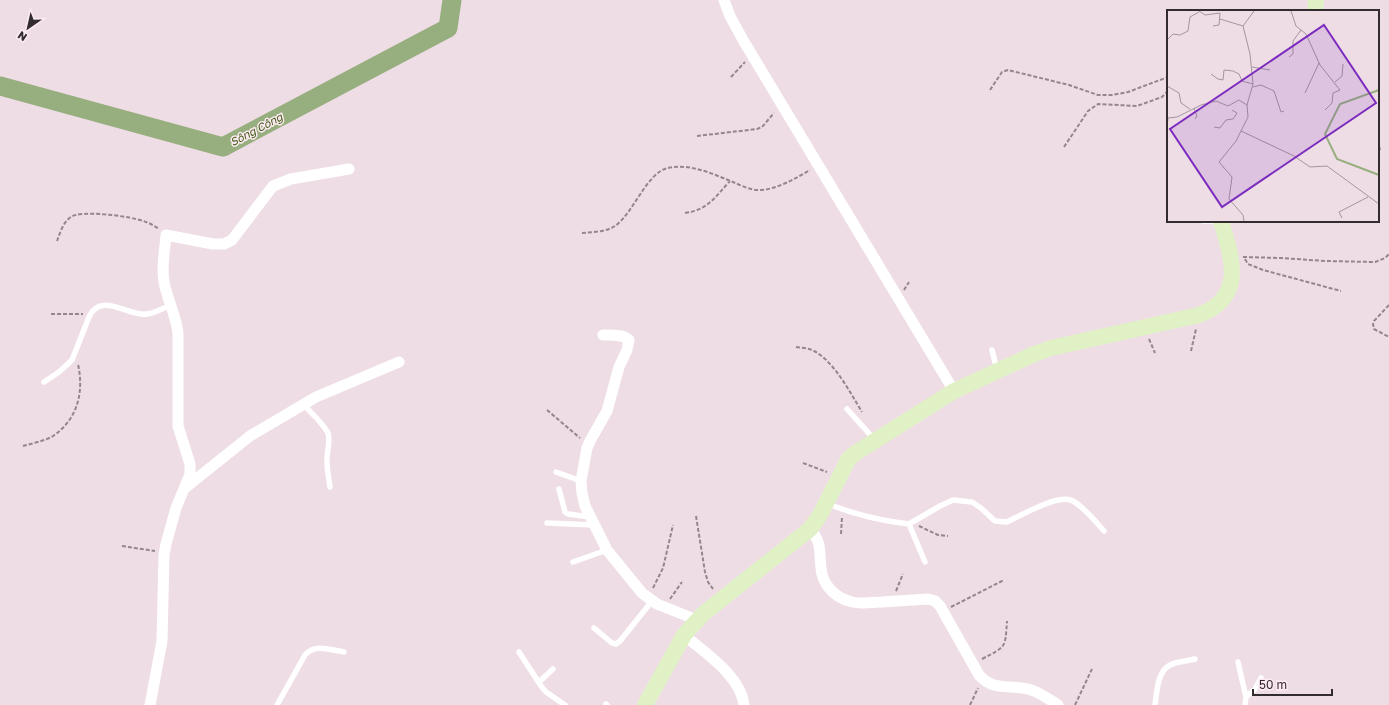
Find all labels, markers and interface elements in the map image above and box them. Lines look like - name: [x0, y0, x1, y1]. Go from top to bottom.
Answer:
- north arrow: [8, 8, 48, 48]
- inset map: [1167, 10, 1379, 222]
- text: N: [15, 29, 29, 44]
- water label: Sông Công: [228, 109, 286, 149]
- scale bar: [1253, 671, 1332, 697]
- text: 50 m: [1259, 677, 1287, 692]

